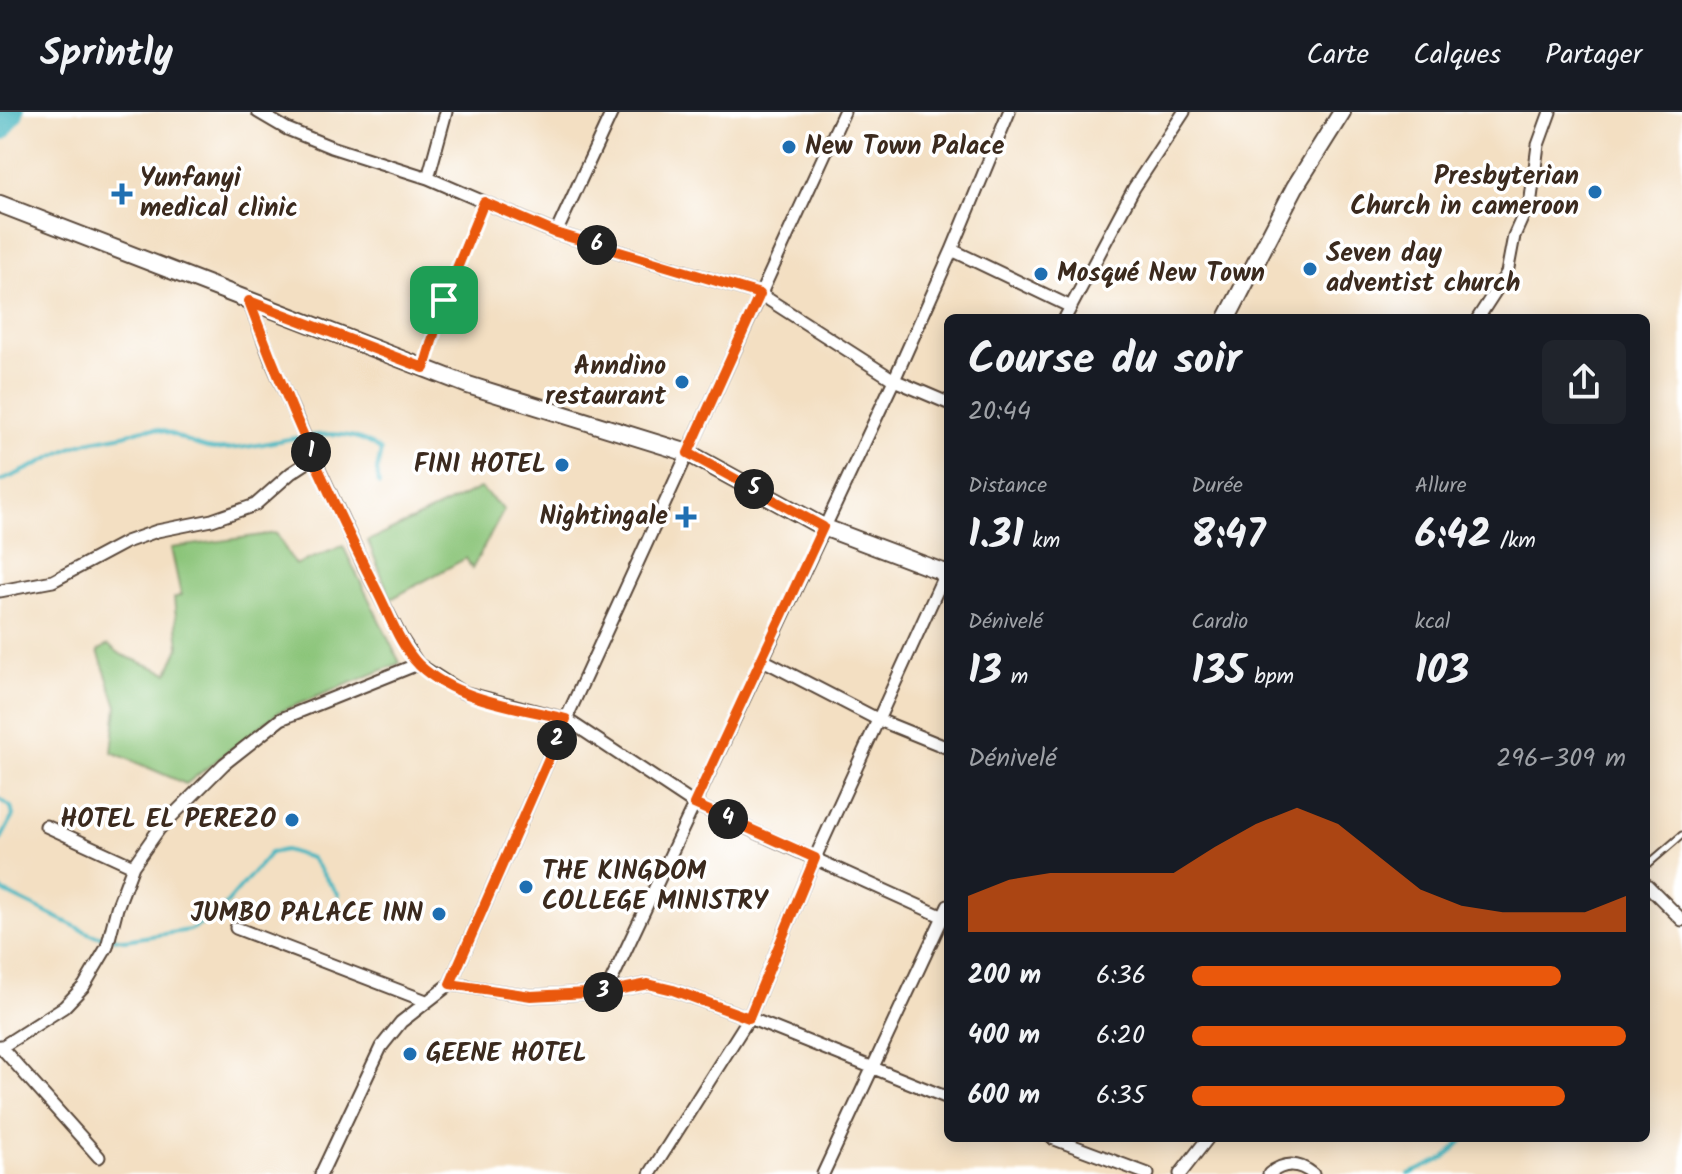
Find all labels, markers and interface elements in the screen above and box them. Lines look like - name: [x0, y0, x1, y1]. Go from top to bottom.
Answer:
- text: Sprintly: [40, 25, 173, 85]
- text: Carte: [1307, 33, 1369, 78]
- text: Calques: [1413, 33, 1501, 78]
- text: Partager: [1545, 33, 1642, 78]
- place label: New Town Palace: [805, 126, 1005, 168]
- marker: New Town Palace: [780, 138, 798, 156]
- place label: Presbyterian Church in cameroon: [1350, 156, 1579, 228]
- place label: Yunfanyi medical clinic: [140, 158, 298, 230]
- marker: Yunfanyi medical clinic: [111, 183, 133, 205]
- marker: Presbyterian Church in cameroon: [1586, 183, 1604, 201]
- pin: 6: [577, 225, 617, 265]
- text: 6: [591, 227, 603, 262]
- place label: Seven day adventist church: [1326, 233, 1520, 305]
- place label: Mosqué New Town: [1057, 253, 1265, 295]
- marker: Seven day adventist church: [1301, 260, 1319, 278]
- marker: Mosqué New Town: [1032, 265, 1050, 283]
- pin: [410, 266, 478, 334]
- icon: arrive: [422, 278, 466, 322]
- text: Course du soir: [968, 326, 1242, 396]
- button: share: [1542, 340, 1626, 424]
- place label: Anndino restaurant: [545, 346, 666, 418]
- marker: Anndino restaurant: [673, 373, 691, 391]
- text: 20:44: [968, 391, 1031, 433]
- pin: 1: [291, 432, 331, 472]
- text: 1: [308, 434, 314, 469]
- place label: FINI HOTEL: [414, 444, 546, 486]
- marker: FINI HOTEL: [553, 456, 571, 474]
- pin: 5: [734, 469, 774, 509]
- text: Distance: [968, 469, 1047, 504]
- text: Durée: [1191, 469, 1243, 504]
- text: Allure: [1415, 469, 1467, 504]
- text: 5: [748, 471, 760, 506]
- place label: Nightingale: [539, 496, 668, 538]
- text: 1.31: [968, 504, 1024, 568]
- text: 8:47: [1191, 504, 1265, 568]
- text: 6:42: [1415, 504, 1491, 568]
- marker: Nightingale: [675, 506, 697, 528]
- text: km: [1024, 524, 1060, 559]
- text: /km: [1491, 524, 1536, 559]
- text: Dénivelé: [968, 605, 1043, 640]
- text: Cardio: [1191, 605, 1248, 640]
- text: kcal: [1415, 605, 1450, 640]
- text: 13: [968, 640, 1002, 704]
- text: 135: [1191, 640, 1246, 704]
- text: 103: [1415, 640, 1469, 704]
- text: m: [1002, 660, 1028, 695]
- text: bpm: [1246, 660, 1294, 695]
- pin: 2: [537, 720, 577, 760]
- text: 2: [551, 722, 563, 757]
- text: Dénivelé: [968, 738, 1057, 780]
- text: 296–309 m: [1496, 738, 1626, 780]
- place label: HOTEL EL PEREZO: [60, 799, 276, 841]
- pin: 4: [708, 799, 748, 839]
- text: 4: [722, 801, 734, 836]
- marker: HOTEL EL PEREZO: [283, 811, 301, 829]
- place label: THE KINGDOM COLLEGE MINISTRY: [542, 851, 769, 923]
- marker: THE KINGDOM COLLEGE MINISTRY: [517, 878, 535, 896]
- place label: JUMBO PALACE INN: [190, 893, 424, 935]
- marker: JUMBO PALACE INN: [430, 905, 448, 923]
- text: 200 m: [968, 955, 1041, 997]
- text: 6:36: [1096, 955, 1146, 997]
- pin: 3: [583, 972, 623, 1012]
- text: 3: [597, 974, 609, 1009]
- text: 400 m: [968, 1015, 1040, 1057]
- text: 6:20: [1096, 1015, 1145, 1057]
- place label: GEENE HOTEL: [426, 1033, 587, 1075]
- marker: GEENE HOTEL: [401, 1045, 419, 1063]
- text: 600 m: [968, 1075, 1040, 1117]
- text: 6:35: [1096, 1075, 1146, 1117]

